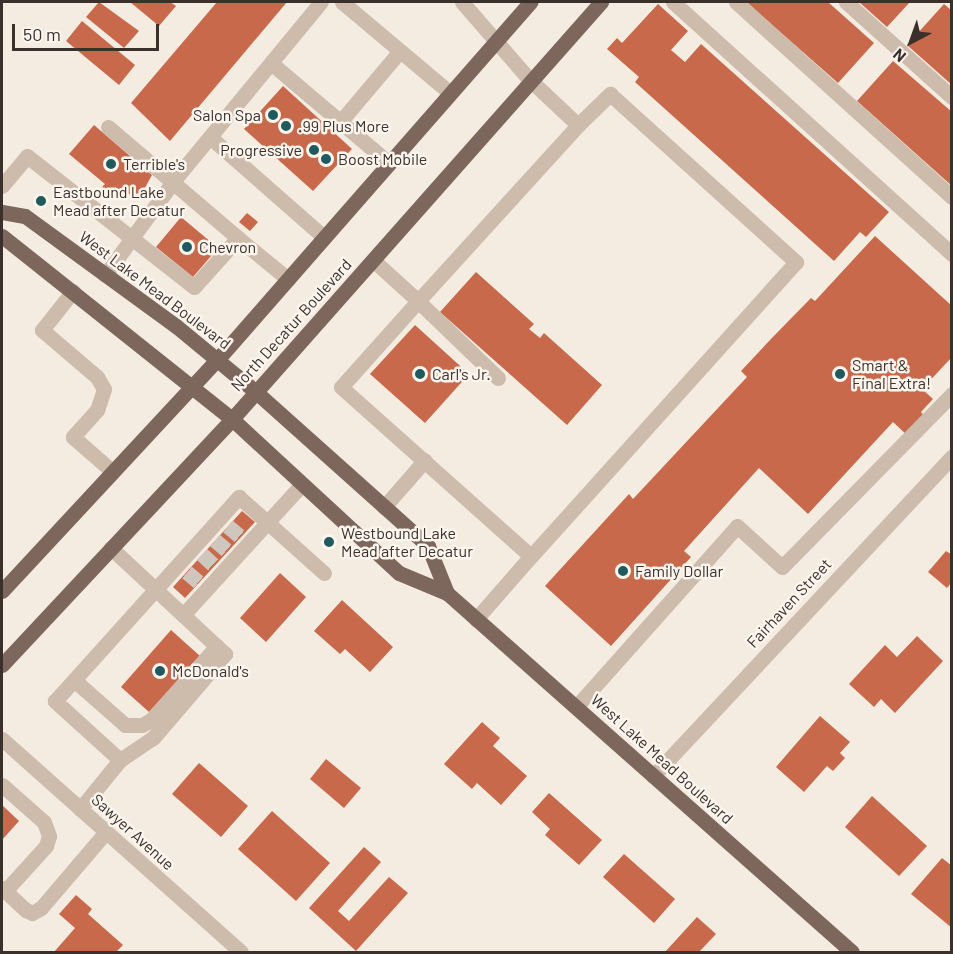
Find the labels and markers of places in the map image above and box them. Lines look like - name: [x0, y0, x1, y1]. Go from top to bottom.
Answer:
- place label: Salon Spa: [193, 105, 261, 125]
- marker: Salon Spa: [266, 108, 280, 122]
- place label: .99 Plus More: [298, 116, 389, 136]
- marker: .99 Plus More: [279, 119, 293, 133]
- place label: Progressive: [220, 140, 302, 160]
- marker: Progressive: [307, 143, 321, 157]
- place label: Boost Mobile: [338, 149, 427, 169]
- marker: Boost Mobile: [319, 152, 333, 166]
- place label: Terrible's: [123, 154, 185, 174]
- marker: Terrible's: [104, 157, 118, 171]
- place label: Eastbound Lake Mead after Decatur: [53, 182, 185, 220]
- marker: Eastbound Lake Mead after Decatur: [34, 194, 48, 208]
- place label: Chevron: [199, 237, 256, 257]
- marker: Chevron: [180, 240, 194, 254]
- place label: Smart & Final Extra!: [852, 355, 931, 393]
- place label: Carl's Jr.: [432, 364, 491, 384]
- marker: Carl's Jr.: [413, 367, 427, 381]
- marker: Smart & Final Extra!: [833, 367, 847, 381]
- place label: Westbound Lake Mead after Decatur: [341, 523, 473, 561]
- marker: Westbound Lake Mead after Decatur: [322, 535, 336, 549]
- place label: Family Dollar: [635, 561, 723, 581]
- marker: Family Dollar: [616, 564, 630, 578]
- place label: McDonald's: [172, 661, 249, 681]
- marker: McDonald's: [153, 664, 167, 678]

